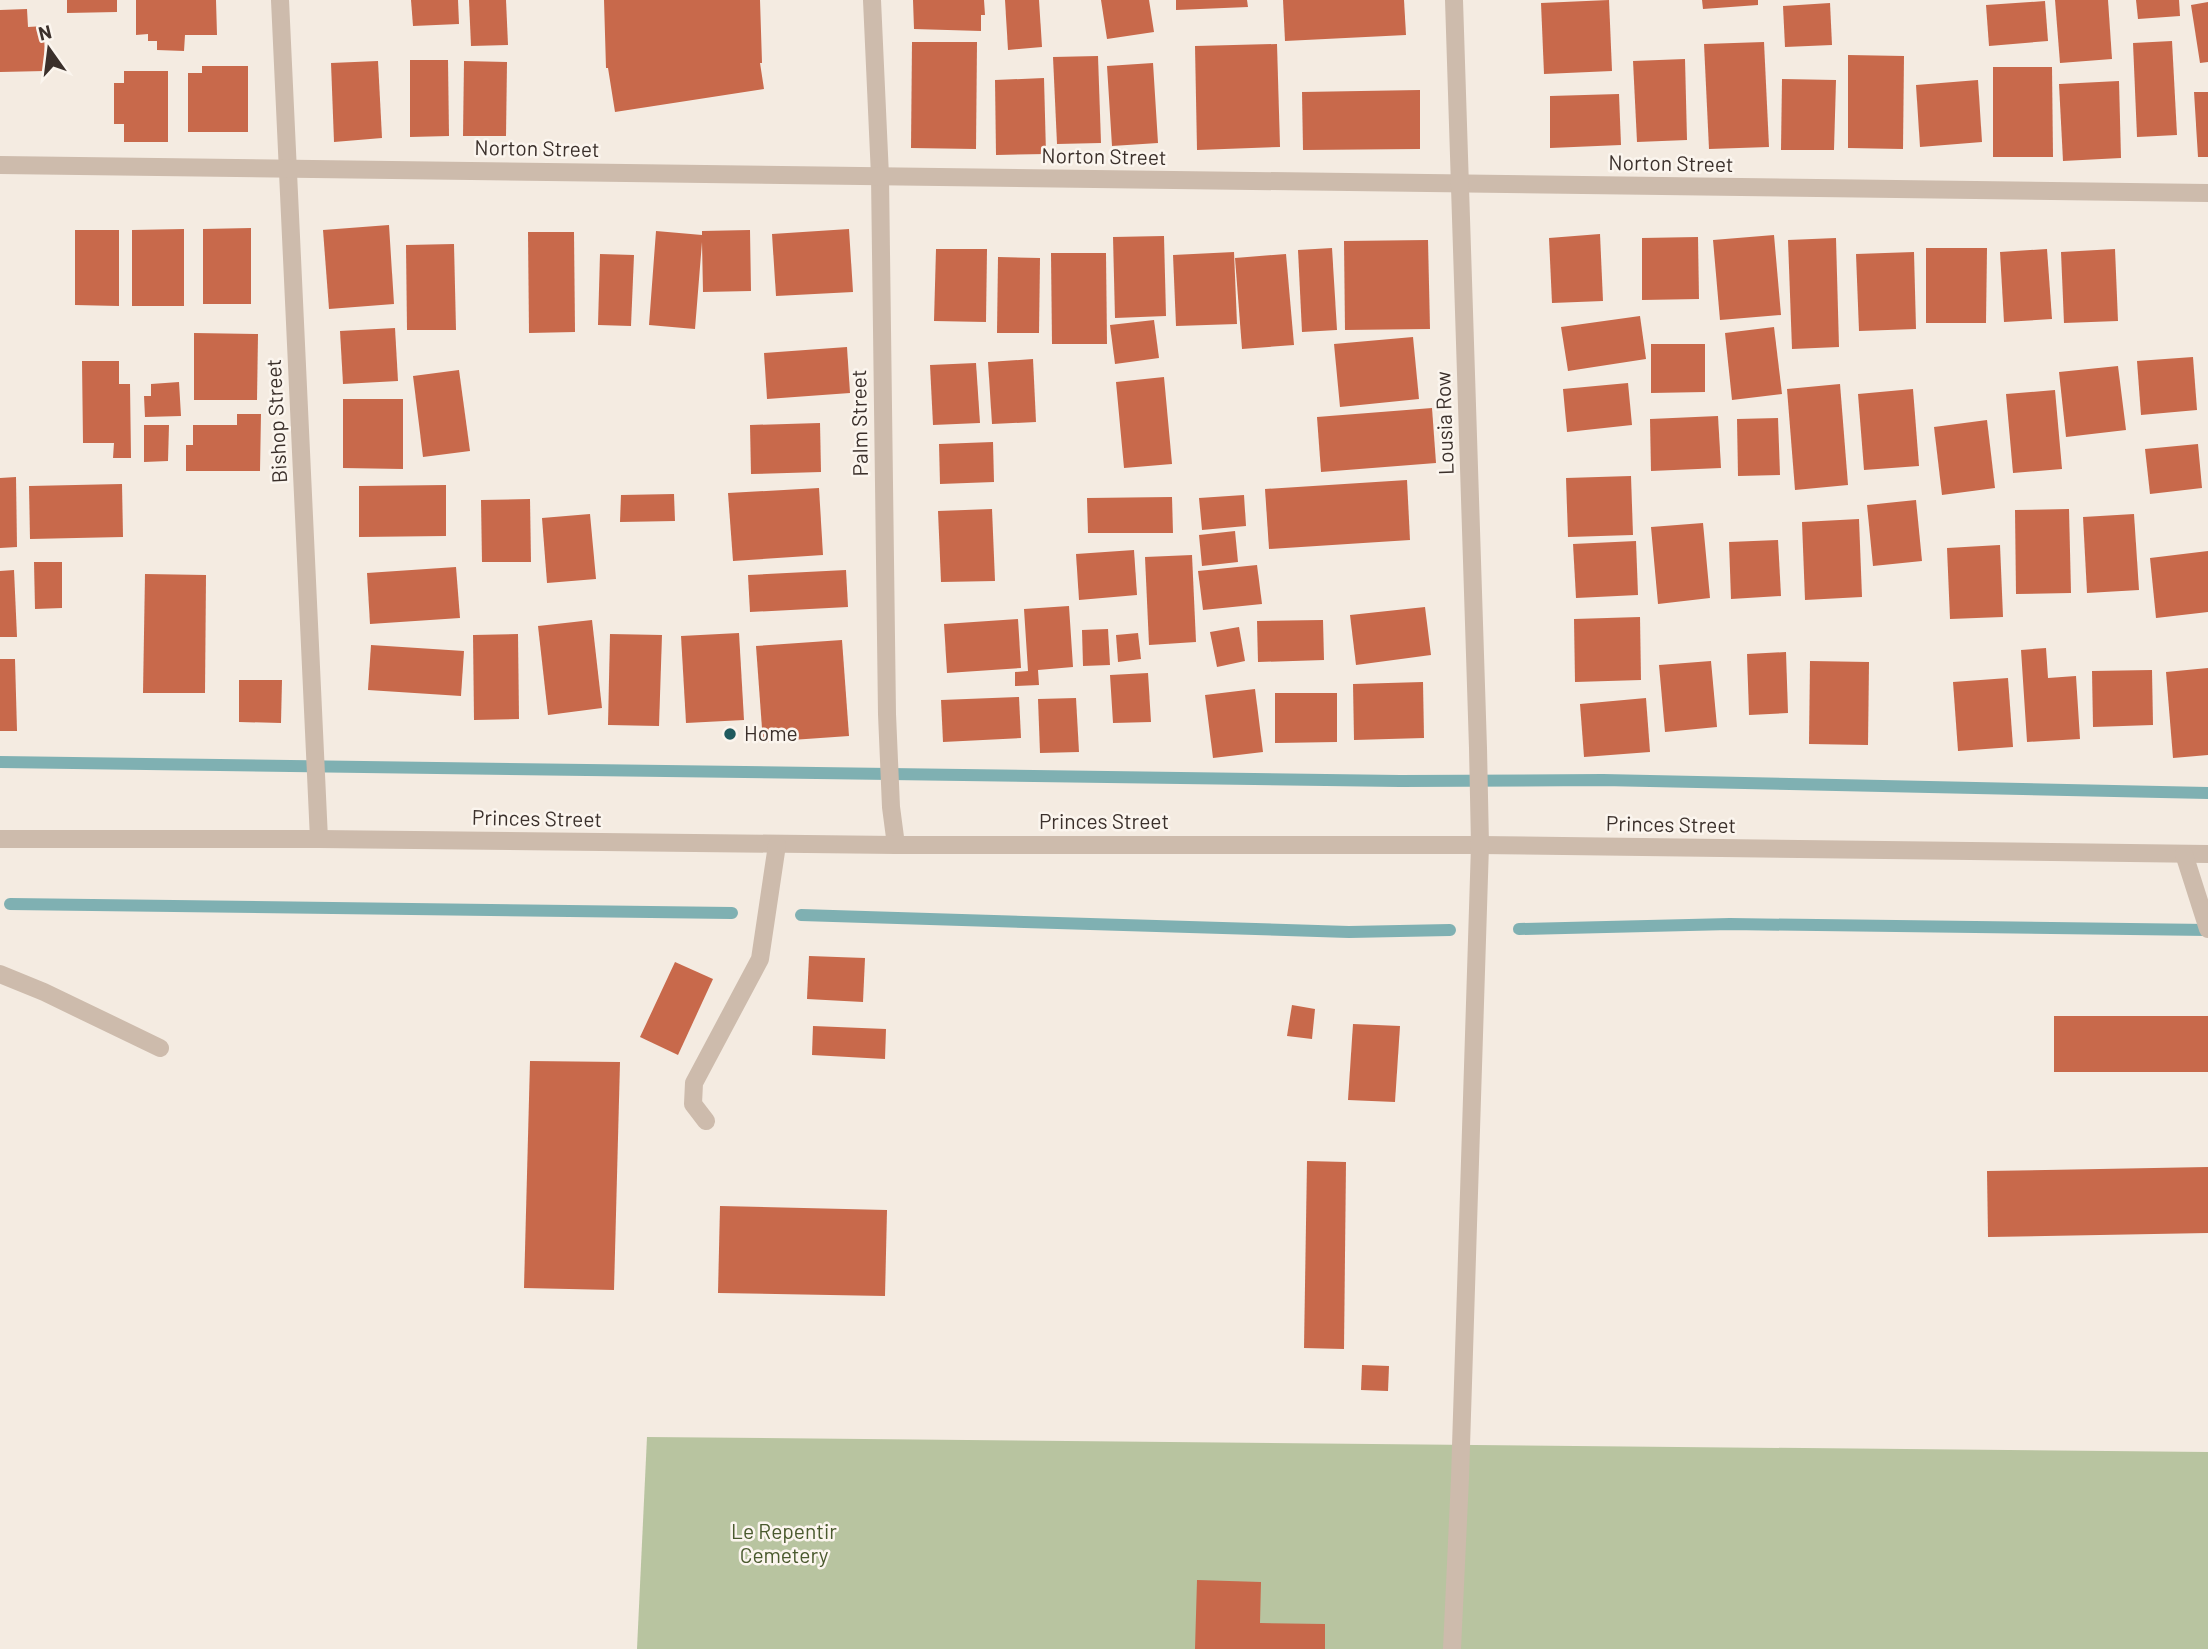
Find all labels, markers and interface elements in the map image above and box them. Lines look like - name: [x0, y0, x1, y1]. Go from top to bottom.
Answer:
- north arrow: [14, 14, 84, 84]
- text: N: [36, 19, 54, 45]
- street label: Norton Street: [474, 134, 600, 161]
- street label: Norton Street: [1041, 142, 1167, 169]
- street label: Norton Street: [1608, 149, 1734, 176]
- street label: Bishop Street: [260, 358, 291, 484]
- street label: Palm Street: [845, 369, 872, 477]
- street label: Lousia Row: [1429, 371, 1458, 475]
- place label: Home: [744, 720, 798, 745]
- marker: Home: [722, 726, 738, 742]
- street label: Princes Street: [472, 804, 602, 831]
- street label: Princes Street: [1039, 808, 1169, 833]
- street label: Princes Street: [1606, 810, 1736, 837]
- park label: Le Repentir Cemetery: [731, 1518, 837, 1567]

